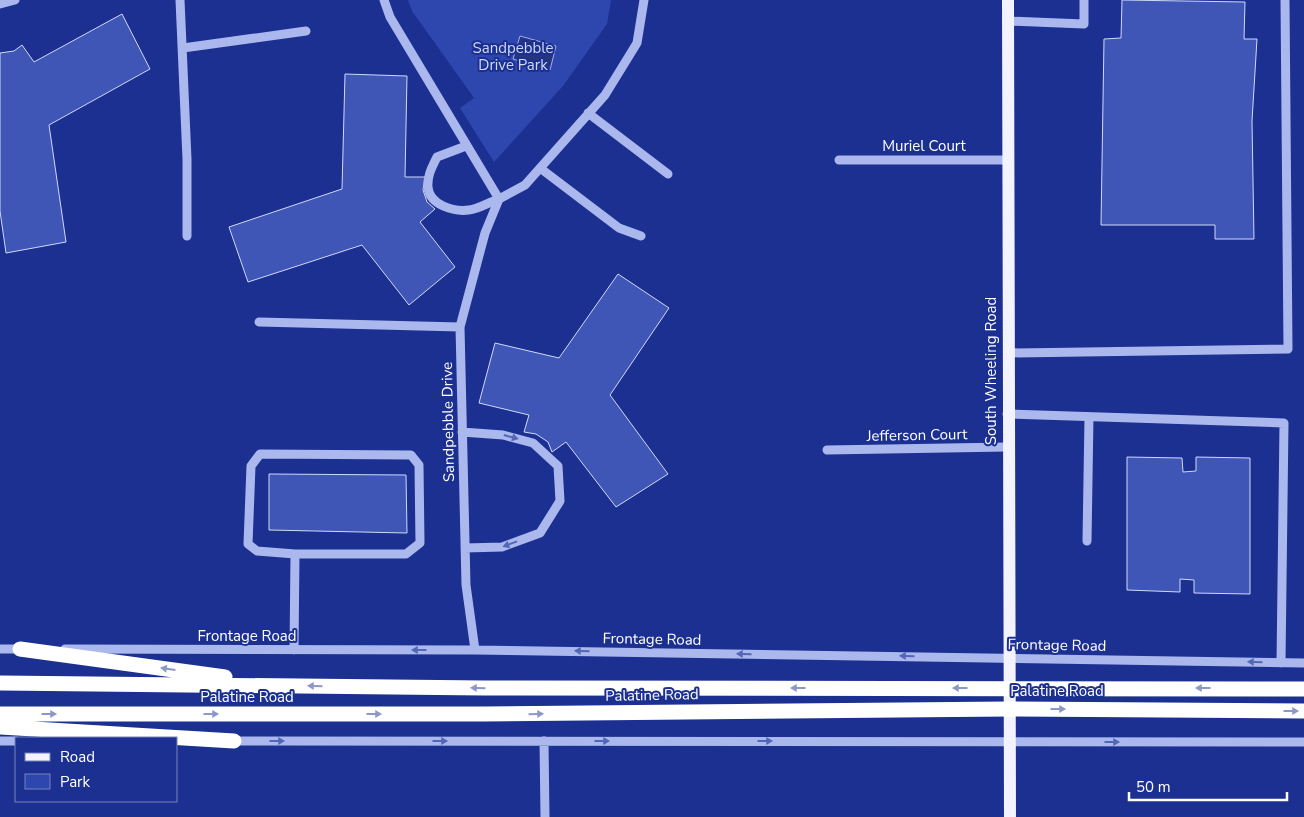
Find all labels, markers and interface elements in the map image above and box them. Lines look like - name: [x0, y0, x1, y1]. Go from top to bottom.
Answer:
- park label: Sandpebble Drive Park: [472, 38, 554, 75]
- street label: Muriel Court: [882, 136, 967, 156]
- street label: South Wheeling Road: [981, 297, 1001, 445]
- street label: Sandpebble Drive: [437, 362, 459, 482]
- street label: Jefferson Court: [865, 424, 968, 446]
- one-way arrow: [503, 433, 518, 441]
- one-way arrow: [502, 541, 517, 548]
- street label: Frontage Road: [198, 626, 296, 646]
- street label: Frontage Road: [602, 628, 702, 650]
- street label: Frontage Road: [1007, 634, 1107, 656]
- one-way arrow: [411, 646, 427, 654]
- one-way arrow: [573, 647, 589, 655]
- one-way arrow: [736, 650, 752, 658]
- one-way arrow: [898, 652, 914, 660]
- one-way arrow: [1247, 658, 1263, 666]
- one-way arrow: [160, 665, 176, 673]
- street label: Palatine Road: [1010, 681, 1104, 701]
- one-way arrow: [307, 682, 323, 690]
- one-way arrow: [469, 684, 485, 692]
- street label: Palatine Road: [605, 684, 699, 706]
- one-way arrow: [789, 684, 805, 692]
- one-way arrow: [952, 684, 968, 692]
- one-way arrow: [1195, 684, 1211, 692]
- street label: Palatine Road: [200, 687, 294, 707]
- one-way arrow: [1050, 705, 1066, 713]
- one-way arrow: [1283, 707, 1299, 715]
- one-way arrow: [41, 710, 57, 718]
- one-way arrow: [203, 710, 219, 718]
- one-way arrow: [366, 710, 382, 718]
- one-way arrow: [528, 710, 544, 718]
- legend: [15, 737, 178, 802]
- one-way arrow: [270, 737, 286, 745]
- one-way arrow: [432, 737, 448, 745]
- one-way arrow: [595, 737, 611, 745]
- one-way arrow: [757, 738, 773, 746]
- one-way arrow: [1104, 738, 1120, 746]
- text: Road: [60, 747, 95, 767]
- scale bar: [1129, 770, 1286, 802]
- text: Park: [60, 772, 90, 792]
- text: 50 m: [1136, 777, 1171, 797]

